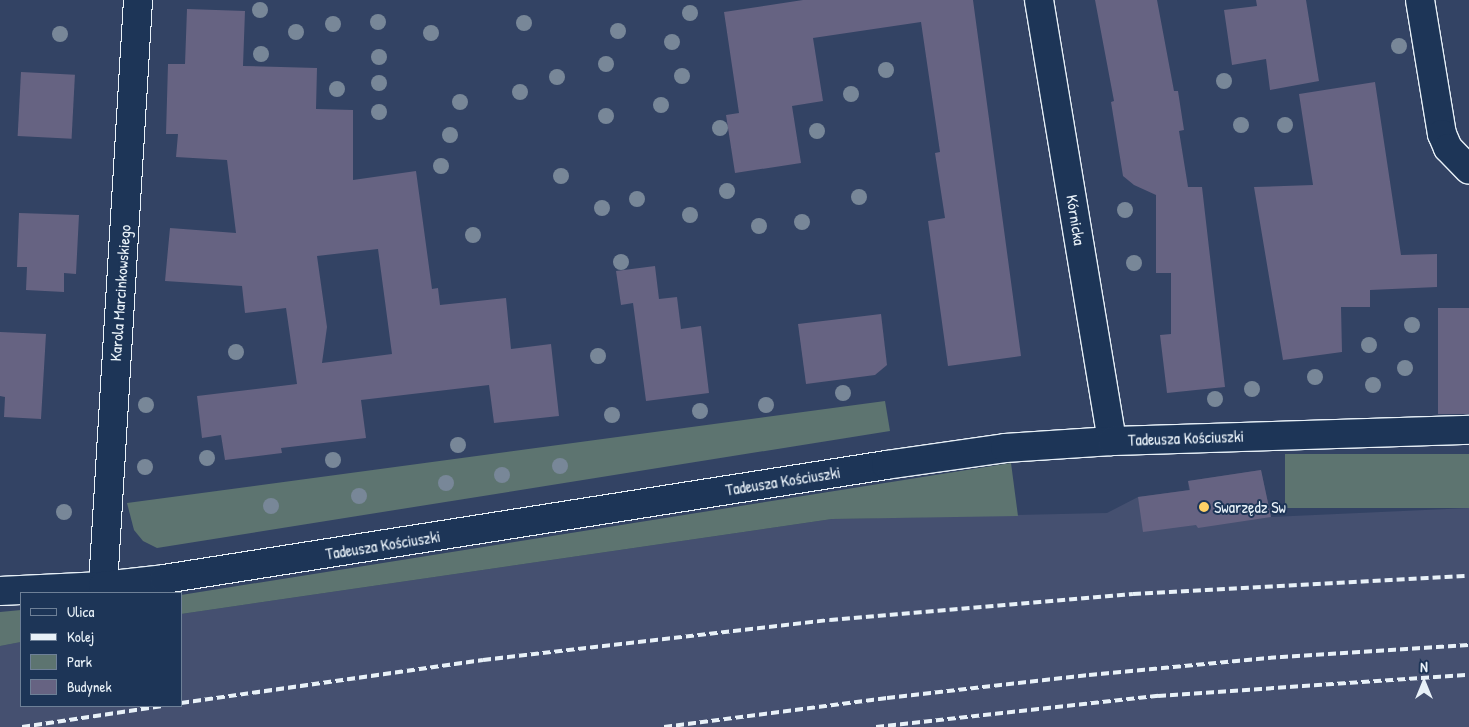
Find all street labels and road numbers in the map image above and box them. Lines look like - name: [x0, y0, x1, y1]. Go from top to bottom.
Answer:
- street label: Kórnicka: [1063, 193, 1089, 247]
- street label: Karola Marcinkowskiego: [106, 224, 134, 362]
- street label: Tadeusza Kościuszki: [1128, 426, 1244, 450]
- street label: Tadeusza Kościuszki: [724, 462, 842, 500]
- street label: Tadeusza Kościuszki: [324, 526, 442, 564]

